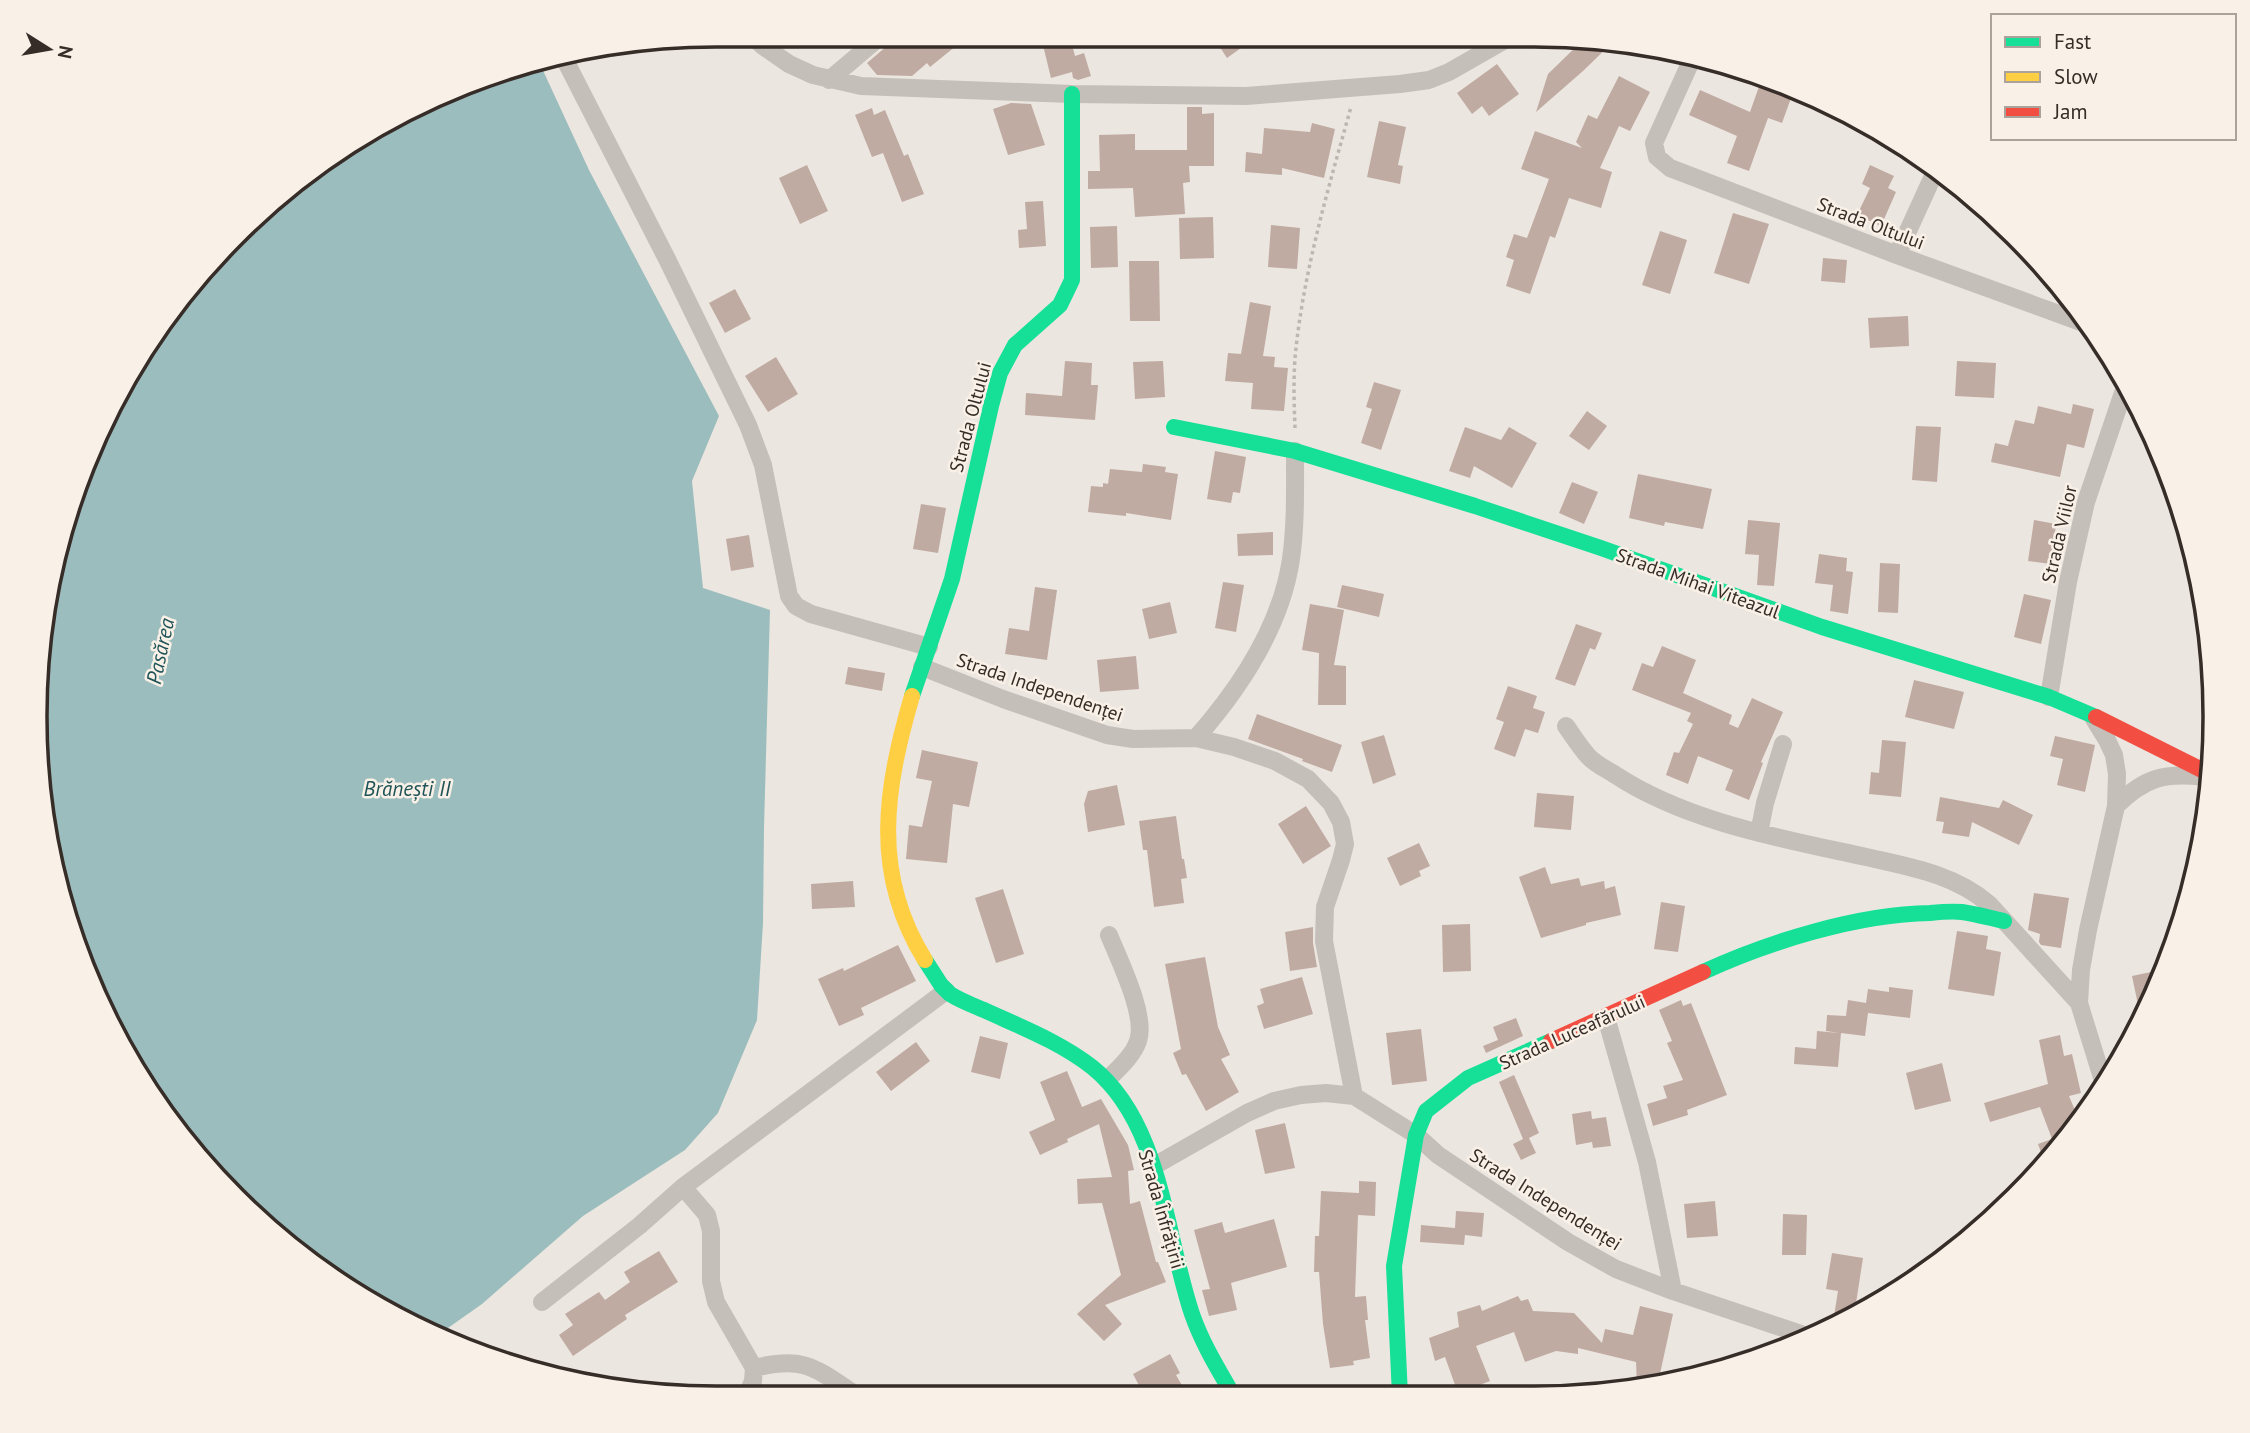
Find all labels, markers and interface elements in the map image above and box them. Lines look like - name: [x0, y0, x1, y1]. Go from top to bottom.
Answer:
- north arrow: [14, 14, 84, 84]
- legend: [1991, 14, 2236, 140]
- text: Fast: [2054, 28, 2091, 55]
- text: N: [53, 44, 79, 61]
- text: Slow: [2054, 63, 2098, 90]
- text: Jam: [2053, 98, 2088, 125]
- street label: Strada Oltului: [1814, 192, 1928, 254]
- street label: Strada Oltului: [944, 359, 996, 475]
- street label: Strada Viilor: [2036, 482, 2082, 585]
- street label: Strada Mihai Viteazul: [1613, 542, 1783, 624]
- water label: Pasărea: [140, 615, 180, 686]
- street label: Strada Independenței: [954, 647, 1126, 727]
- water label: Brănești II: [363, 775, 452, 802]
- street label: Strada Luceafărului: [1495, 989, 1649, 1075]
- street label: Strada Independenței: [1466, 1143, 1626, 1255]
- street label: Strada Înfrățirii: [1133, 1146, 1191, 1272]

